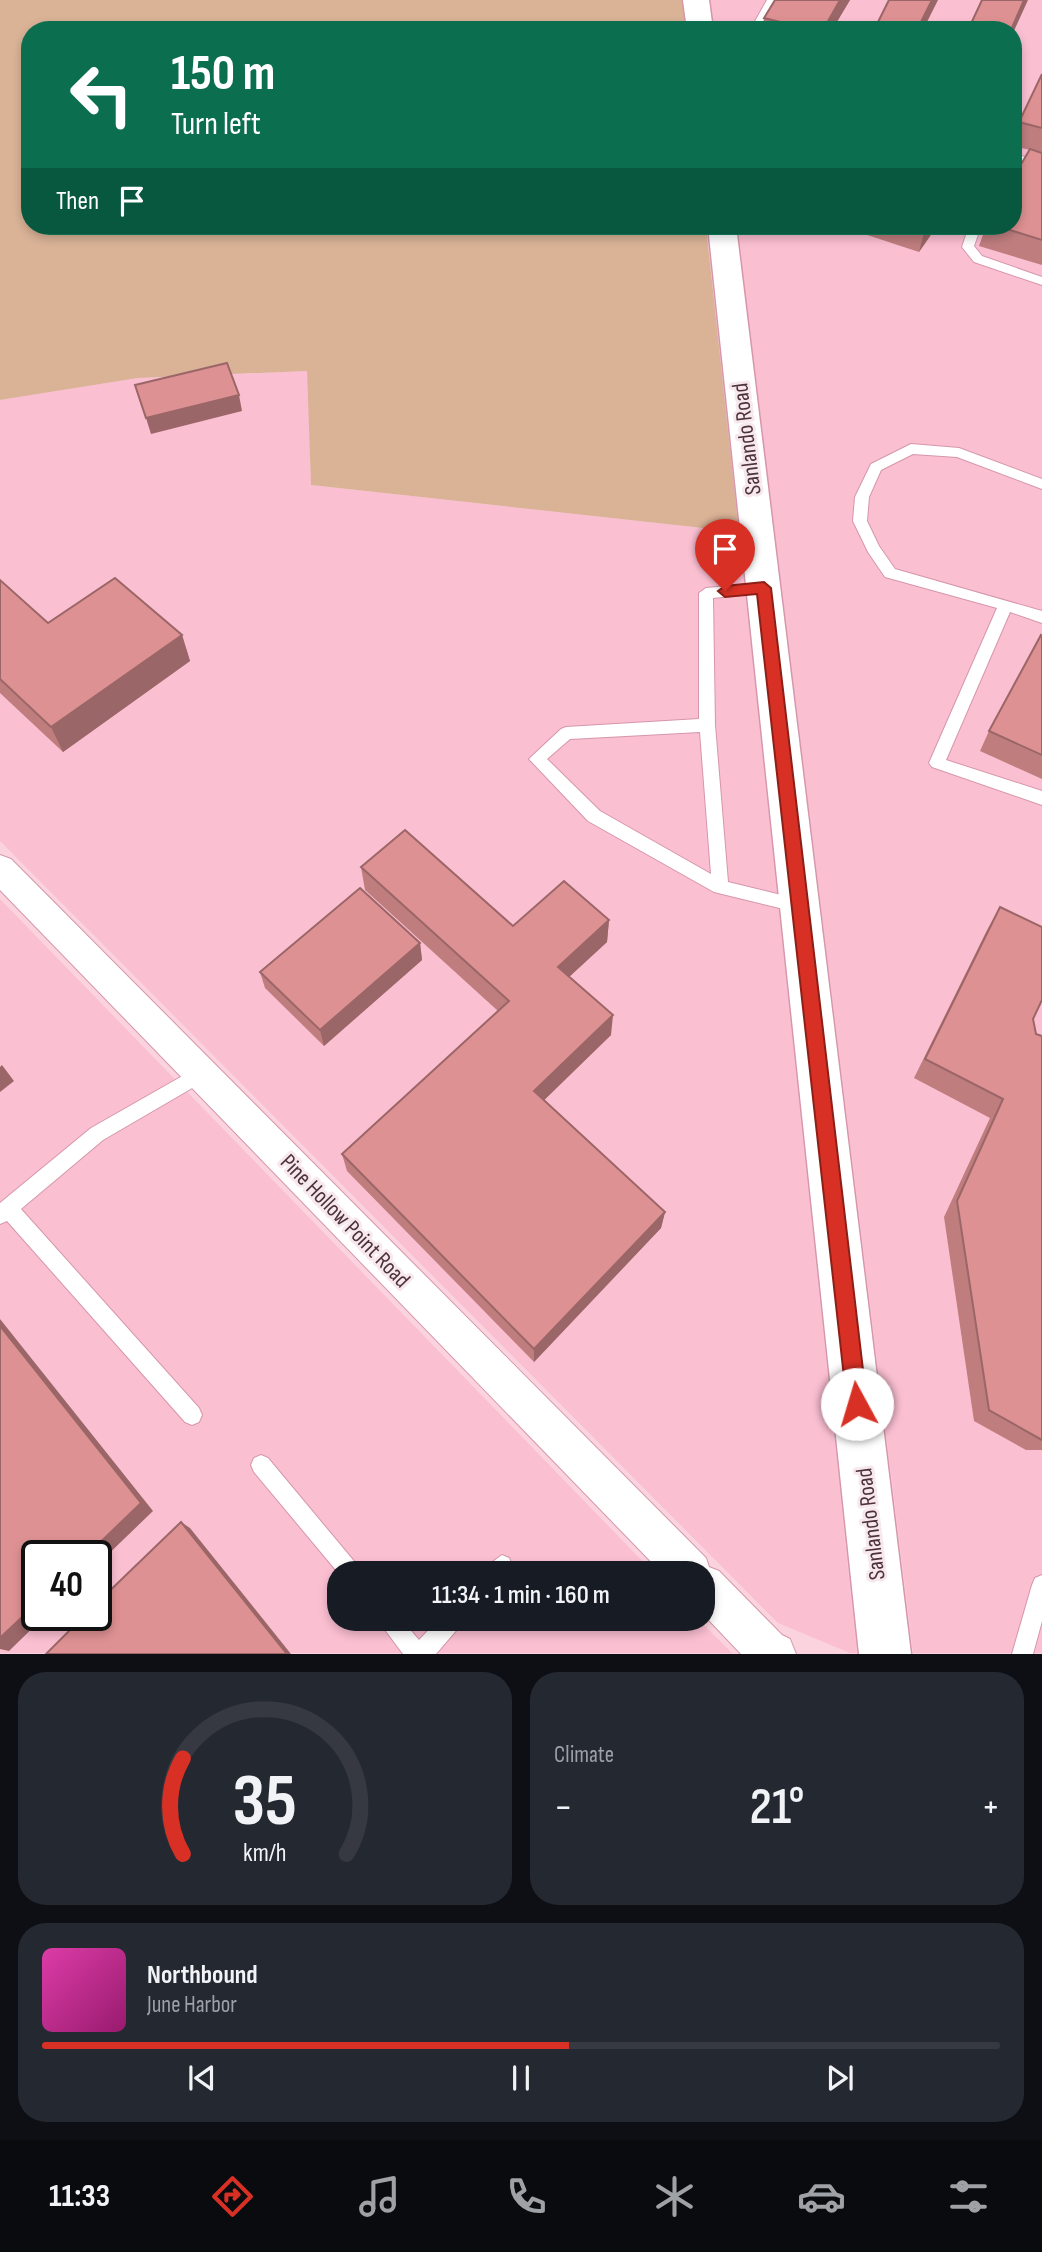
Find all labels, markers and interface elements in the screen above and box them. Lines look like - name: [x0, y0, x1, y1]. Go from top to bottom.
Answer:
- text: 150 m: [171, 45, 275, 104]
- icon: left: [56, 49, 147, 140]
- text: Turn left: [171, 105, 261, 144]
- icon: arrive: [113, 182, 151, 220]
- text: Then: [56, 186, 99, 217]
- street label: Sanlando Road: [726, 381, 768, 497]
- pin: [695, 519, 755, 591]
- icon: arrive: [706, 530, 744, 568]
- street label: Pine Hollow Point Road: [274, 1148, 416, 1294]
- position arrow: [820, 1367, 894, 1441]
- street label: Sanlando Road: [850, 1466, 892, 1582]
- speed limit sign: 40: [21, 1540, 112, 1631]
- text: 11:34 · 1 min · 160 m: [432, 1580, 610, 1611]
- text: Climate: [554, 1741, 614, 1769]
- text: 35: [233, 1759, 297, 1847]
- text: 21°: [750, 1776, 804, 1839]
- text: −: [554, 1785, 573, 1830]
- text: +: [981, 1785, 1000, 1830]
- text: km/h: [243, 1838, 287, 1869]
- text: Northbound: [147, 1960, 258, 1991]
- text: June Harbor: [147, 1991, 237, 2019]
- icon: previous: [183, 2059, 221, 2097]
- icon: pause: [502, 2059, 540, 2097]
- icon: next: [821, 2059, 859, 2097]
- icon: directions: [208, 2172, 257, 2221]
- icon: music: [355, 2172, 404, 2221]
- icon: phone: [502, 2172, 551, 2221]
- icon: climate: [650, 2172, 699, 2221]
- icon: car: [797, 2172, 846, 2221]
- icon: filters: [944, 2172, 993, 2221]
- text: 11:33: [49, 2177, 110, 2216]

